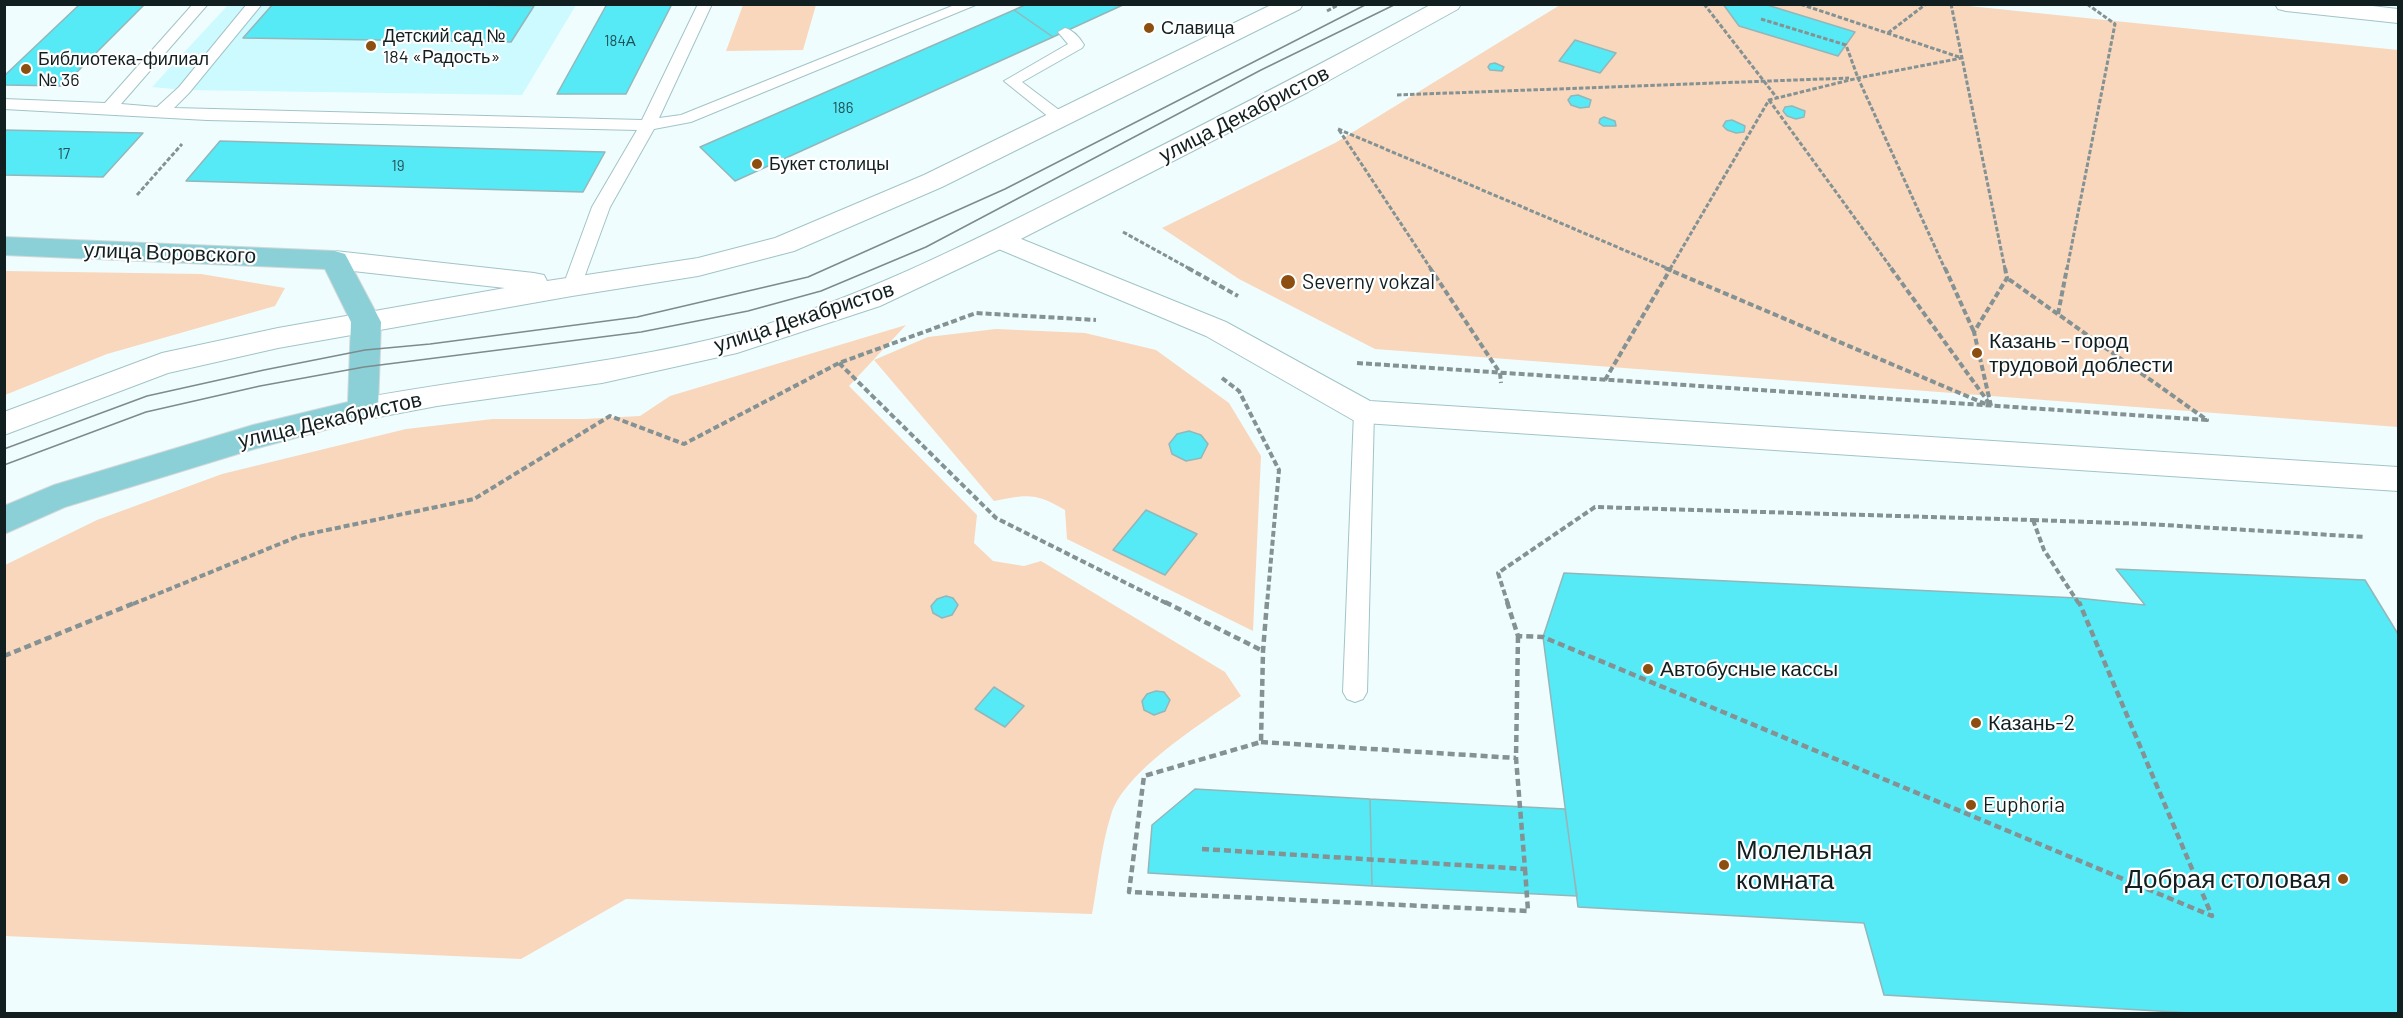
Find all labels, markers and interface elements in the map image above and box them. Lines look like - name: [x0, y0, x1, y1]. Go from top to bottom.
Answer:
- place label: Славица: [1161, 17, 1234, 39]
- marker: Славица: [1142, 21, 1156, 35]
- place label: Детский сад № 184 «Радость»: [383, 25, 506, 68]
- house number: 184А: [604, 32, 636, 50]
- marker: Детский сад № 184 «Радость»: [364, 39, 378, 53]
- place label: Библиотека-филиал № 36: [38, 48, 209, 90]
- street label: улица Декабристов: [1155, 60, 1333, 168]
- marker: Библиотека-филиал № 36: [19, 62, 33, 76]
- house number: 186: [833, 99, 853, 117]
- house number: 17: [58, 145, 70, 163]
- place label: Букет столицы: [769, 153, 889, 175]
- house number: 19: [391, 157, 405, 175]
- marker: Букет столицы: [750, 157, 764, 171]
- street label: улица Воровского: [83, 237, 257, 269]
- place label: Severny vokzal: [1302, 269, 1435, 295]
- marker: Severny vokzal: [1279, 273, 1297, 291]
- street label: улица Декабристов: [711, 276, 897, 358]
- place label: Казань – город трудовой доблести: [1989, 328, 2173, 378]
- marker: Казань – город трудовой доблести: [1970, 346, 1984, 360]
- street label: улица Декабристов: [236, 387, 424, 453]
- place label: Автобусные кассы: [1660, 656, 1838, 682]
- marker: Автобусные кассы: [1641, 662, 1655, 676]
- place label: Казань-2: [1988, 710, 2075, 736]
- marker: Казань-2: [1969, 716, 1983, 730]
- place label: Euphoria: [1983, 792, 2065, 818]
- marker: Euphoria: [1964, 798, 1978, 812]
- place label: Молельная комната: [1736, 834, 1872, 896]
- marker: Молельная комната: [1717, 858, 1731, 872]
- place label: Добрая столовая: [2125, 863, 2331, 895]
- marker: Добрая столовая: [2336, 872, 2350, 886]

